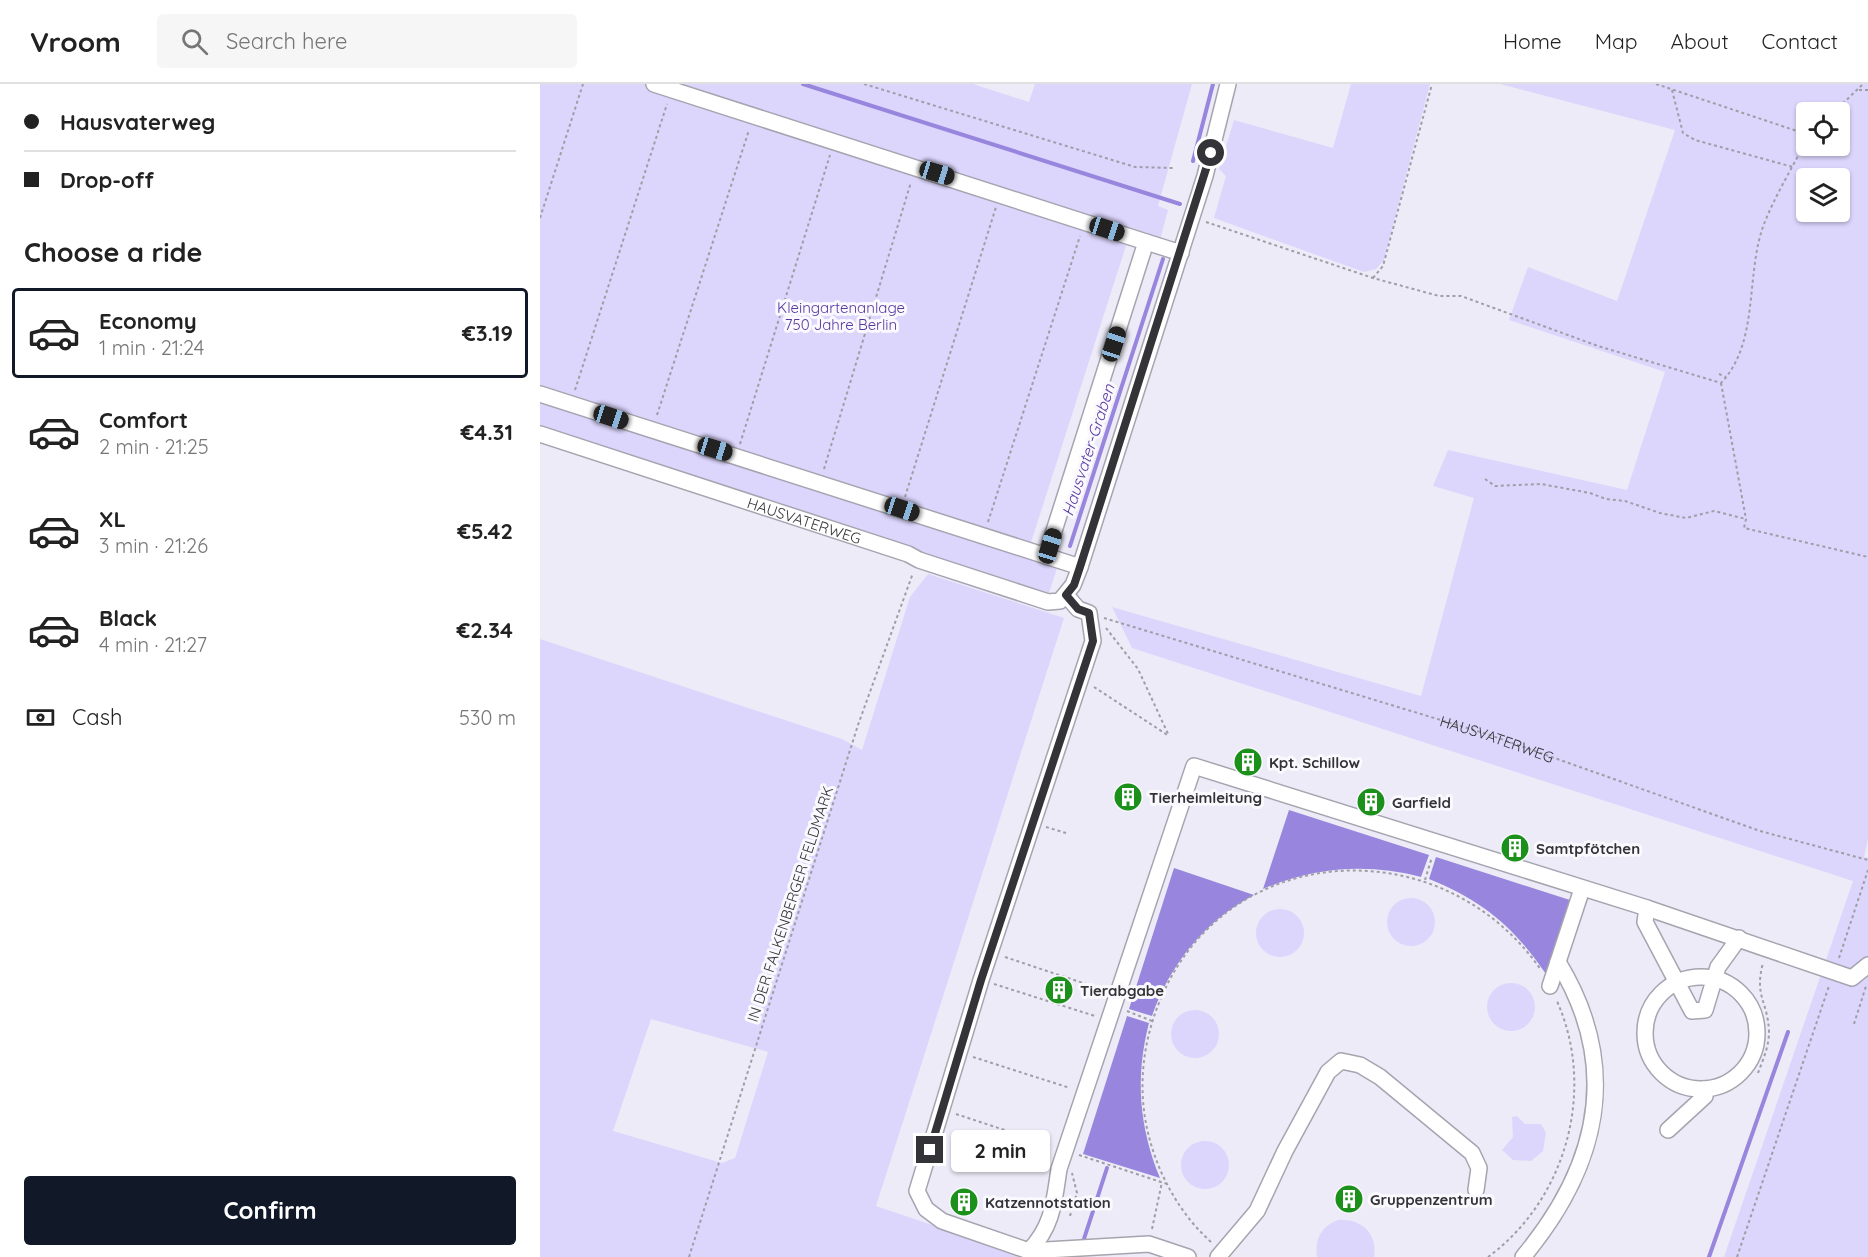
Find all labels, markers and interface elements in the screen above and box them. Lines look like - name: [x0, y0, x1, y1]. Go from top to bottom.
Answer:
- search box: [157, 14, 577, 68]
- text: Vroom: [30, 24, 121, 59]
- icon: search: [178, 25, 211, 58]
- text: Search here: [226, 27, 347, 55]
- text: Home: [1503, 28, 1562, 54]
- text: Map: [1595, 28, 1638, 54]
- text: About: [1671, 28, 1729, 54]
- text: Contact: [1762, 28, 1838, 54]
- map controls: [1796, 102, 1850, 222]
- button: locate: [1796, 102, 1850, 156]
- text: Hausvaterweg: [60, 108, 215, 136]
- route start: [1197, 139, 1224, 166]
- car: [917, 159, 957, 187]
- text: Drop-off: [60, 166, 154, 194]
- button: layers: [1796, 168, 1850, 222]
- car: [1087, 215, 1127, 243]
- text: Choose a ride: [24, 235, 202, 269]
- park label: Kleingartenanlage 750 Jahre Berlin: [777, 298, 905, 334]
- icon: car: [27, 306, 81, 360]
- text: Economy: [99, 307, 197, 335]
- text: €3.19: [462, 319, 513, 347]
- car: [1100, 324, 1128, 364]
- text: 1 min · 21:24: [99, 335, 204, 360]
- water label: Hausvater-Graben: [1057, 381, 1119, 518]
- car: [591, 403, 631, 431]
- icon: car: [27, 405, 81, 459]
- text: Comfort: [99, 406, 188, 434]
- text: €4.31: [460, 418, 513, 446]
- text: 2 min · 21:25: [99, 434, 209, 459]
- car: [695, 435, 735, 463]
- street label: HAUSVATERWEG: [745, 493, 864, 548]
- car: [882, 495, 922, 523]
- icon: car: [27, 504, 81, 558]
- text: XL: [99, 505, 126, 533]
- text: €5.42: [457, 517, 513, 545]
- car: [1036, 526, 1064, 566]
- text: 3 min · 21:26: [99, 533, 208, 558]
- icon: car: [27, 603, 81, 657]
- text: Black: [99, 604, 157, 632]
- text: €2.34: [456, 616, 513, 644]
- text: 4 min · 21:27: [99, 632, 207, 657]
- icon: cash: [24, 701, 57, 734]
- text: Cash: [72, 703, 123, 731]
- text: 530 m: [459, 705, 516, 730]
- street label: HAUSVATERWEG: [1438, 711, 1556, 766]
- building icon: Kpt. Schillow: [1232, 746, 1264, 778]
- place label: Kpt. Schillow: [1269, 753, 1361, 772]
- building icon: Tierheimleitung: [1112, 781, 1144, 813]
- street label: IN DER FALKENBERGER FELDMARK: [743, 784, 837, 1024]
- building icon: Garfield: [1355, 786, 1387, 818]
- place label: Tierheimleitung: [1149, 788, 1262, 807]
- place label: Garfield: [1392, 793, 1451, 812]
- building icon: Samtpfötchen: [1499, 832, 1531, 864]
- place label: Samtpfötchen: [1536, 839, 1640, 858]
- building icon: Tierabgabe: [1043, 974, 1075, 1006]
- place label: Tierabgabe: [1080, 981, 1164, 1000]
- callout: 2 min: [951, 1129, 1050, 1171]
- route end: [916, 1136, 943, 1163]
- text: 2 min: [974, 1138, 1027, 1163]
- button: Confirm: [24, 1176, 516, 1245]
- building icon: Gruppenzentrum: [1333, 1183, 1365, 1215]
- building icon: Katzennotstation: [948, 1186, 980, 1218]
- place label: Gruppenzentrum: [1370, 1190, 1493, 1209]
- place label: Katzennotstation: [985, 1193, 1111, 1212]

